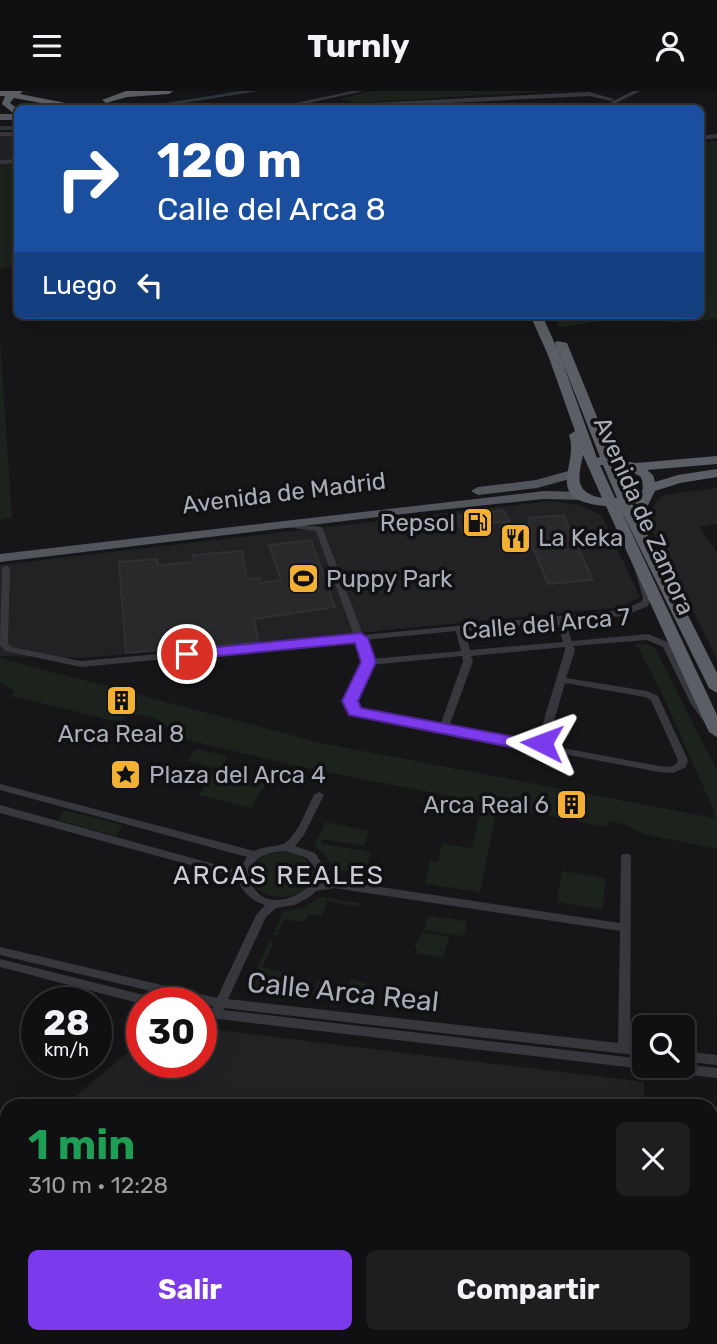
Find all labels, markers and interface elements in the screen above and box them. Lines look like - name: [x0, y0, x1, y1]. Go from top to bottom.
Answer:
- icon: menu: [28, 27, 66, 65]
- text: Turnly: [307, 27, 410, 65]
- icon: person: [651, 27, 689, 65]
- text: 120 m: [157, 131, 302, 189]
- icon: right: [42, 133, 133, 224]
- text: Calle del Arca 8: [157, 190, 386, 228]
- icon: left: [131, 266, 169, 304]
- text: Luego: [42, 270, 117, 301]
- street label: Avenida de Zamora: [588, 413, 700, 619]
- street label: Avenida de Madrid: [181, 467, 387, 519]
- fuel station icon: Repsol: [461, 506, 495, 540]
- place label: Repsol: [380, 509, 455, 537]
- restaurant icon: La Keka: [498, 521, 532, 555]
- place label: La Keka: [538, 524, 623, 552]
- sports icon: Puppy Park: [286, 562, 320, 596]
- place label: Puppy Park: [326, 565, 453, 593]
- street label: Calle del Arca 7: [461, 603, 631, 645]
- pin: [157, 624, 217, 684]
- icon: arrive: [168, 635, 206, 673]
- building icon: Arca Real 8: [104, 683, 138, 717]
- position arrow: [505, 706, 579, 780]
- place label: Arca Real 8: [58, 720, 184, 748]
- place icon: Plaza del Arca 4: [109, 758, 143, 792]
- place label: Plaza del Arca 4: [149, 761, 326, 789]
- building icon: Arca Real 6: [555, 788, 589, 822]
- place label: Arca Real 6: [423, 791, 549, 819]
- district label: ARCAS REALES: [173, 860, 385, 891]
- street label: Calle Arca Real: [246, 966, 440, 1018]
- speed limit sign: 30: [126, 987, 217, 1078]
- text: 28: [43, 1002, 90, 1044]
- map controls: [632, 1015, 695, 1078]
- button: search: [632, 1015, 695, 1078]
- text: km/h: [44, 1039, 89, 1061]
- text: 1 min: [28, 1120, 135, 1170]
- button: close: [616, 1122, 690, 1196]
- text: 310 m · 12:28: [28, 1171, 168, 1199]
- button: Salir: [28, 1250, 352, 1330]
- button: Compartir: [366, 1250, 690, 1330]

